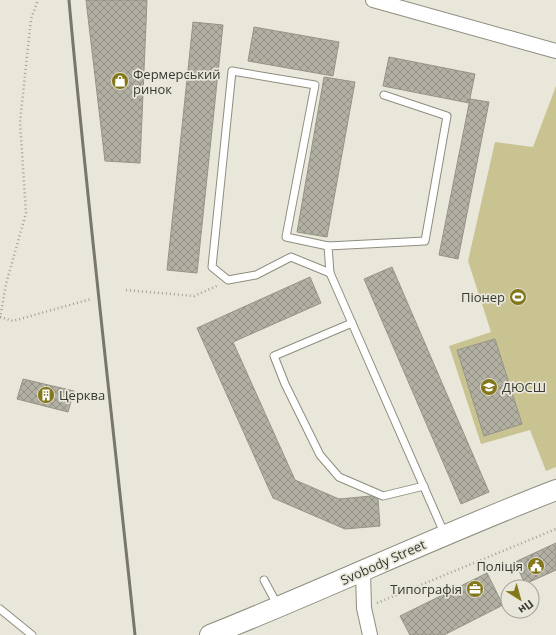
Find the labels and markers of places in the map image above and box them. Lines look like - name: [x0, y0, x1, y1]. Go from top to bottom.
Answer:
- place label: Фермерський ринок: [133, 65, 221, 98]
- shop icon: Фермерський ринок: [110, 71, 130, 91]
- sports icon: Піонер: [508, 287, 528, 307]
- place label: Піонер: [461, 288, 505, 306]
- school or university icon: ДЮСШ: [479, 377, 499, 397]
- place label: ДЮСШ: [502, 378, 546, 396]
- building icon: Церква: [36, 385, 56, 405]
- place label: Церква: [59, 386, 105, 404]
- public building icon: Поліція: [526, 556, 546, 576]
- place label: Поліція: [476, 557, 523, 575]
- office icon: Типографія: [465, 579, 485, 599]
- place label: Типографія: [390, 580, 462, 598]

